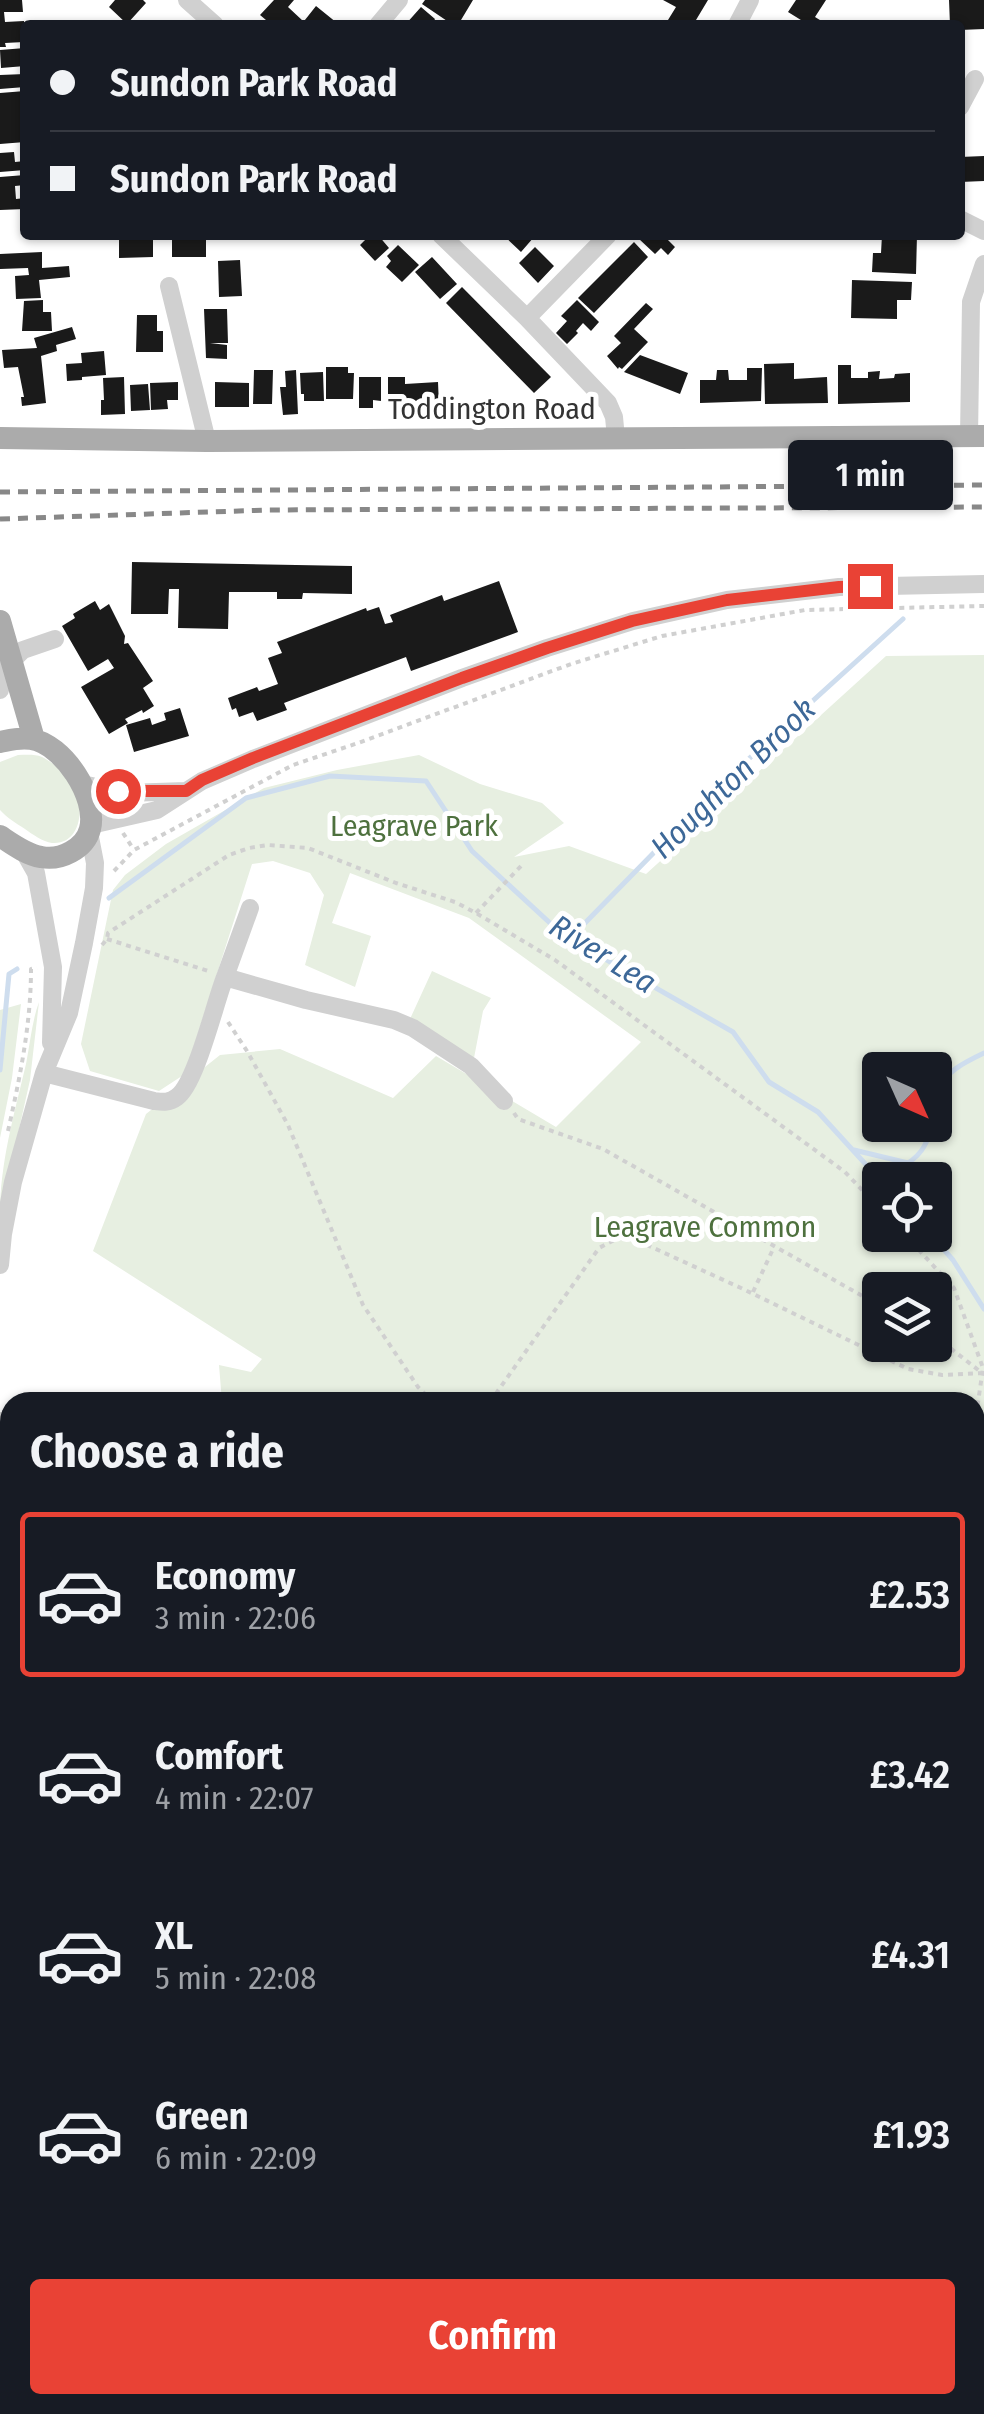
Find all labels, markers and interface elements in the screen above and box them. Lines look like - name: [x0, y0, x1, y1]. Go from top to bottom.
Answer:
- text: Sundon Park Road: [110, 60, 397, 106]
- text: Sundon Park Road: [110, 156, 397, 202]
- street label: Toddington Road: [388, 391, 596, 427]
- callout: 1 min: [788, 441, 952, 511]
- text: 1 min: [836, 456, 905, 494]
- route end: [848, 564, 893, 609]
- water label: Houghton Brook: [643, 690, 823, 866]
- route start: [96, 769, 141, 814]
- park label: Leagrave Park: [330, 808, 498, 844]
- water label: River Lea: [543, 907, 663, 1001]
- north arrow: [862, 1052, 952, 1142]
- map controls: [862, 1052, 952, 1362]
- button: locate: [862, 1162, 952, 1252]
- park label: Leagrave Common: [594, 1209, 816, 1245]
- button: layers: [862, 1272, 952, 1362]
- text: Choose a ride: [30, 1425, 284, 1479]
- icon: car: [35, 1550, 125, 1640]
- text: Economy: [155, 1553, 295, 1599]
- text: £2.53: [869, 1572, 950, 1618]
- text: 3 min · 22:06: [155, 1599, 316, 1637]
- icon: car: [35, 1730, 125, 1820]
- text: Comfort: [155, 1733, 283, 1779]
- text: £3.42: [870, 1752, 950, 1798]
- text: 4 min · 22:07: [155, 1779, 313, 1817]
- icon: car: [35, 1910, 125, 2000]
- text: XL: [155, 1913, 193, 1959]
- text: £4.31: [871, 1932, 950, 1978]
- text: 5 min · 22:08: [155, 1959, 316, 1997]
- icon: car: [35, 2090, 125, 2180]
- text: Green: [155, 2093, 249, 2139]
- text: £1.93: [873, 2112, 950, 2158]
- text: 6 min · 22:09: [155, 2139, 317, 2177]
- button: Confirm: [30, 2279, 955, 2394]

